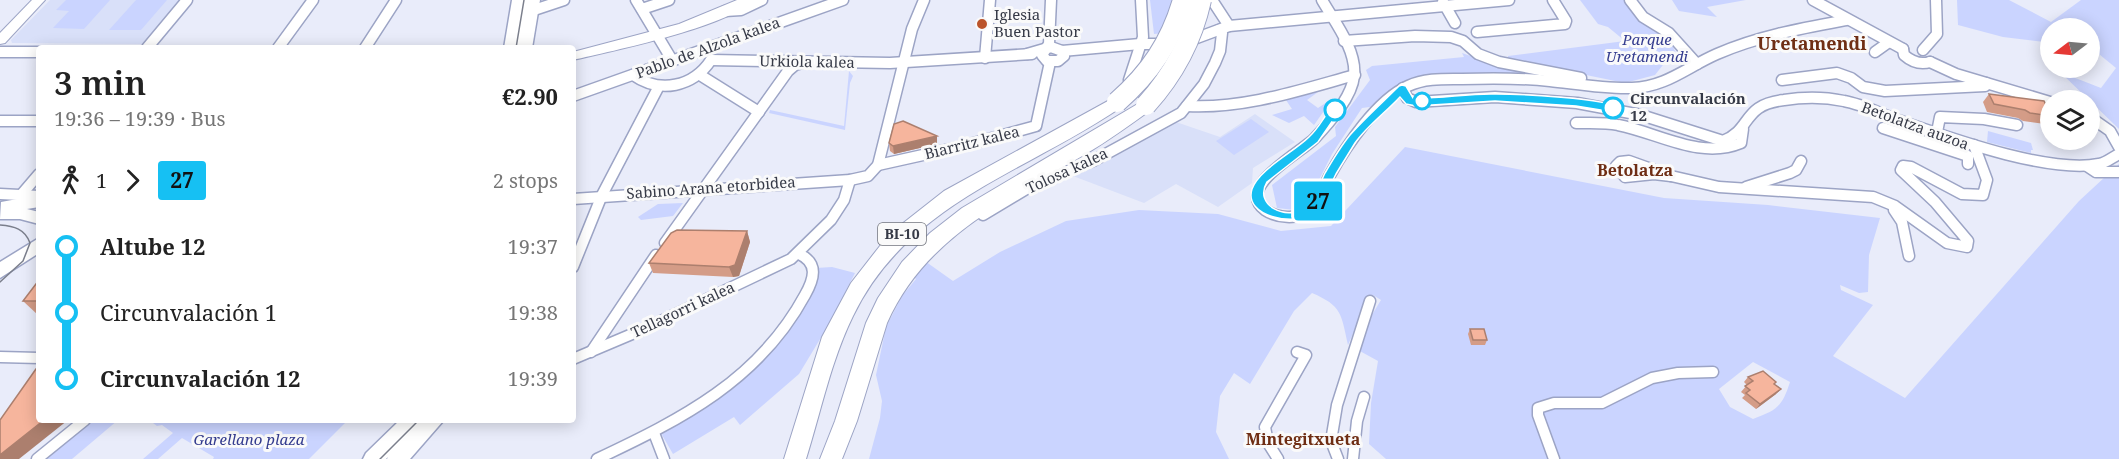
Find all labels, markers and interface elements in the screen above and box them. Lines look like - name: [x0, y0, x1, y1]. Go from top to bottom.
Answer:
- place label: Iglesia Buen Pastor: [994, 4, 1080, 41]
- street label: Pablo de Alzola kalea: [633, 12, 782, 82]
- marker: Iglesia Buen Pastor: [975, 17, 989, 31]
- north arrow: [2040, 18, 2100, 78]
- map controls: [2040, 18, 2100, 150]
- park label: Parque Uretamendi: [1606, 29, 1689, 66]
- district label: Uretamendi: [1757, 31, 1867, 55]
- street label: Urkiola kalea: [759, 50, 855, 72]
- text: 3 min: [54, 60, 146, 105]
- text: €2.90: [502, 81, 558, 111]
- place label: Circunvalación 12: [1630, 88, 1746, 125]
- button: layers: [2040, 90, 2100, 150]
- unlabelled marker: [1413, 92, 1431, 110]
- street label: Betolatza auzoa: [1859, 96, 1972, 154]
- marker: Circunvalación 12: [1602, 97, 1624, 119]
- unlabelled marker: [1324, 99, 1346, 121]
- text: 19:36 – 19:39 · Bus: [54, 105, 225, 132]
- street label: Biarritz kalea: [922, 121, 1021, 163]
- street label: Tolosa kalea: [1023, 142, 1111, 198]
- district label: Betolatza: [1597, 159, 1673, 181]
- icon: walk: [54, 164, 87, 197]
- icon: forward: [116, 164, 149, 197]
- text: 27: [170, 166, 194, 194]
- text: 1: [96, 167, 107, 194]
- text: 2 stops: [493, 167, 558, 194]
- street label: Sabino Arana etorbidea: [626, 171, 796, 203]
- line badge: 27: [1291, 182, 1345, 220]
- text: 27: [1306, 187, 1330, 215]
- road number: BI-10: [878, 223, 926, 245]
- text: Altube 12: [100, 231, 205, 261]
- text: 19:37: [508, 233, 558, 260]
- street label: Tellagorri kalea: [628, 276, 738, 342]
- text: Circunvalación 1: [100, 297, 277, 327]
- text: 19:38: [508, 299, 558, 326]
- text: Circunvalación 12: [100, 363, 301, 393]
- text: 19:39: [508, 365, 558, 392]
- district label: Mintegitxueta: [1246, 428, 1361, 450]
- park label: Garellano plaza: [193, 429, 305, 449]

